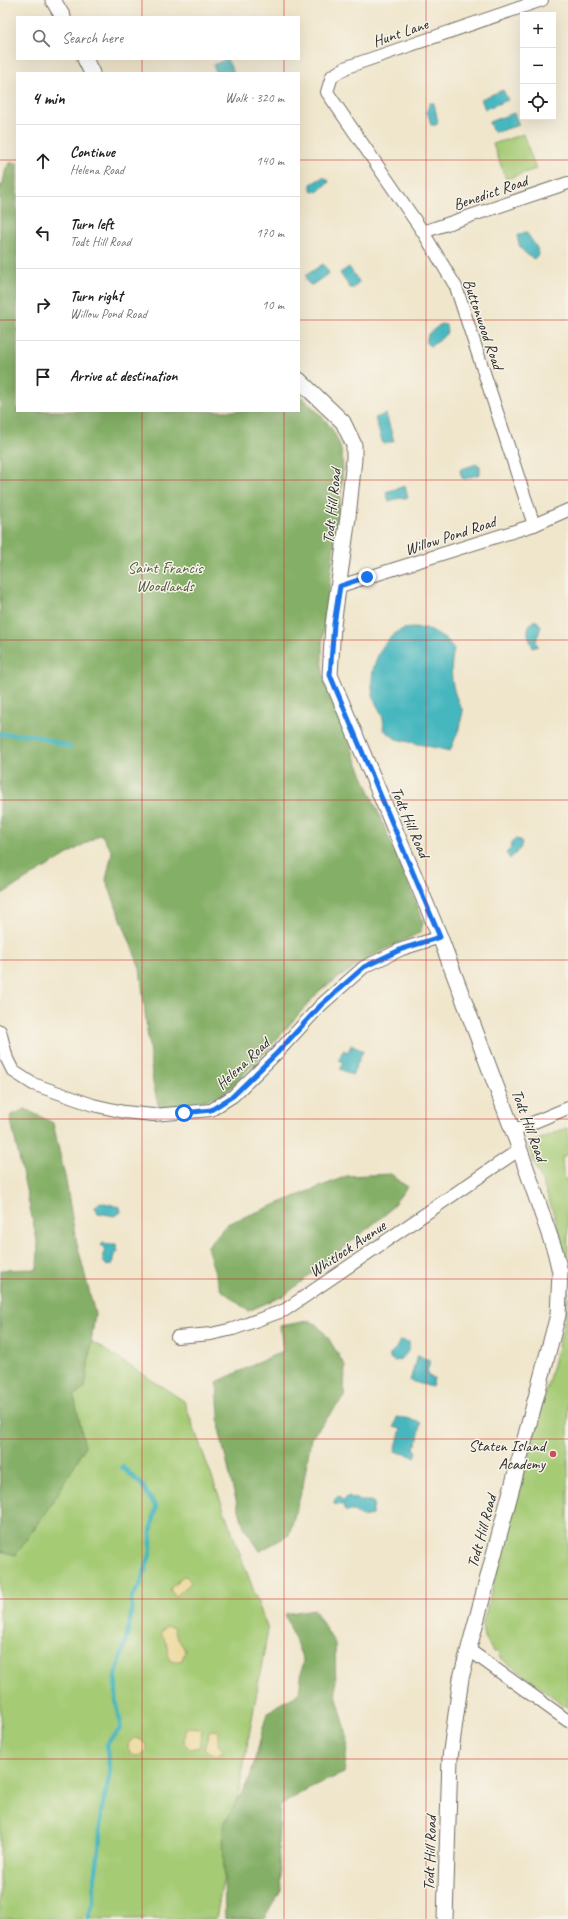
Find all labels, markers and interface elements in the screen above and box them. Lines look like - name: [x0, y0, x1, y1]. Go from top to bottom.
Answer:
- map controls: [520, 12, 556, 120]
- button: +: [520, 12, 556, 48]
- street label: Hunt Lane: [370, 14, 432, 52]
- search box: [16, 16, 300, 60]
- icon: search: [30, 27, 52, 49]
- text: Search here: [62, 29, 123, 48]
- button: −: [520, 48, 556, 84]
- button: locate: [520, 84, 556, 120]
- text: 4 min: [32, 88, 65, 109]
- text: Walk · 320 m: [225, 90, 284, 106]
- text: Continue: [70, 143, 115, 162]
- icon: ahead: [32, 150, 54, 172]
- text: 140 m: [256, 153, 284, 169]
- text: Helena Road: [70, 162, 124, 178]
- street label: Benedict Road: [451, 170, 533, 215]
- text: Turn left: [70, 215, 113, 234]
- icon: left: [32, 222, 54, 244]
- text: 170 m: [256, 225, 284, 241]
- text: Todt Hill Road: [70, 234, 131, 250]
- street label: Buttonwood Road: [458, 276, 509, 375]
- text: Turn right: [70, 287, 123, 306]
- icon: right: [32, 294, 54, 316]
- text: 10 m: [262, 297, 284, 313]
- text: Willow Pond Road: [70, 306, 147, 322]
- icon: arrive: [32, 366, 54, 388]
- text: Arrive at destination: [70, 367, 177, 386]
- street label: Todt Hill Road: [318, 465, 346, 544]
- street label: Willow Pond Road: [402, 511, 501, 560]
- park label: Saint Francis Woodlands: [128, 558, 204, 596]
- route end: [358, 568, 376, 586]
- street label: Todt Hill Road: [386, 784, 435, 863]
- street label: Helena Road: [211, 1032, 276, 1094]
- street label: Todt Hill Road: [507, 1087, 552, 1167]
- route start: [175, 1104, 193, 1122]
- street label: Whitlock Avenue: [305, 1215, 391, 1282]
- place label: Staten Island Academy: [469, 1436, 548, 1474]
- marker: Staten Island Academy: [548, 1449, 558, 1459]
- street label: Todt Hill Road: [463, 1490, 502, 1570]
- street label: Todt Hill Road: [419, 1812, 441, 1891]

